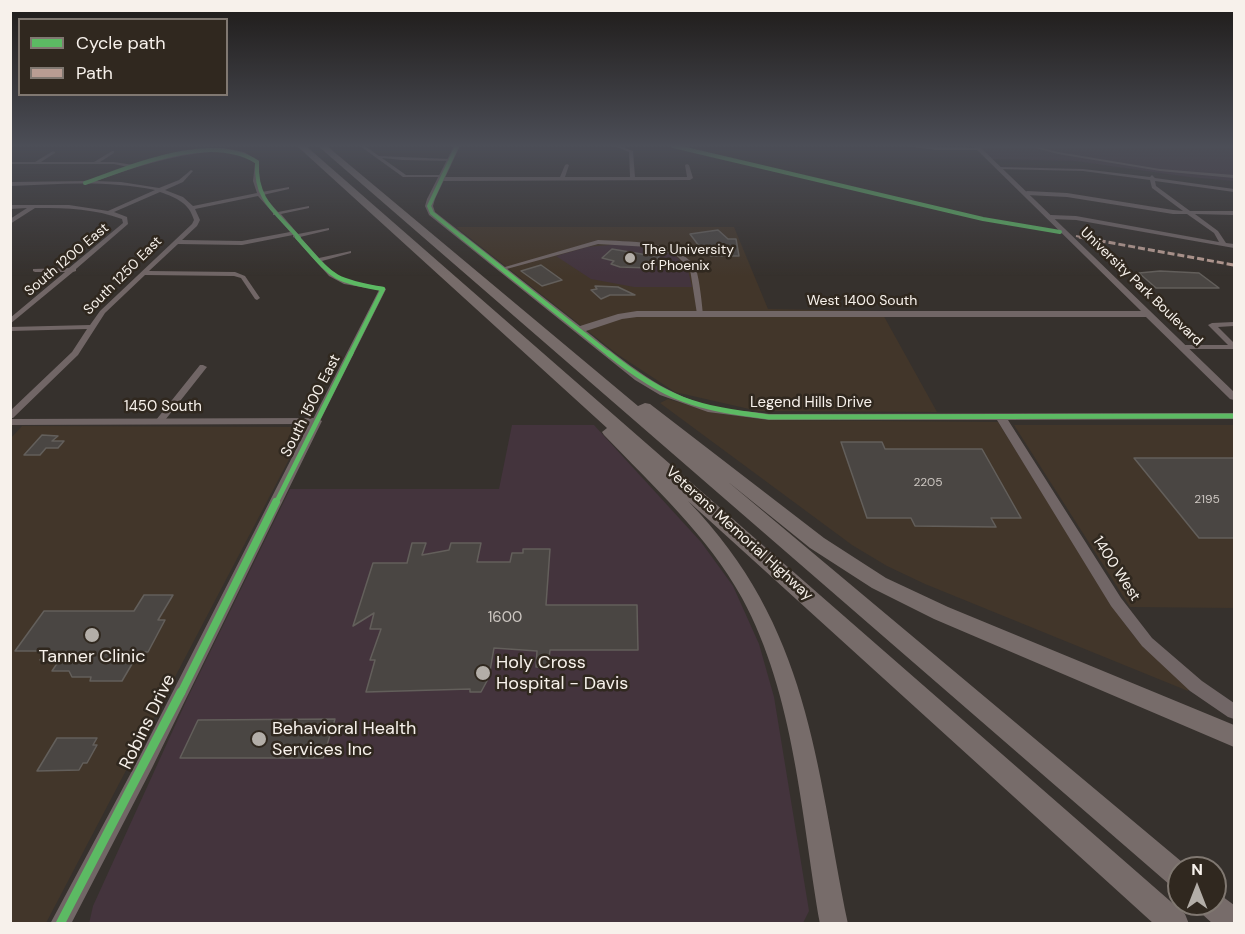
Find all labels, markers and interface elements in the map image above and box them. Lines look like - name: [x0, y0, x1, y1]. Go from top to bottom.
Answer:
- legend: [18, 18, 228, 96]
- text: Cycle path: [76, 31, 166, 55]
- text: Path: [76, 61, 113, 85]
- street label: South 1200 East: [22, 220, 112, 300]
- street label: University Park Boulevard: [1076, 224, 1206, 350]
- street label: South 1250 East: [80, 233, 166, 319]
- place label: The University of Phoenix: [642, 242, 734, 274]
- marker: The University of Phoenix: [623, 251, 637, 265]
- street label: West 1400 South: [807, 293, 917, 309]
- street label: South 1500 East: [277, 352, 345, 460]
- street label: Legend Hills Drive: [750, 394, 872, 412]
- street label: 1450 South: [124, 398, 202, 416]
- street label: Veterans Memorial Highway: [662, 463, 816, 605]
- house number: 2205: [913, 476, 943, 490]
- house number: 2195: [1194, 493, 1220, 507]
- street label: 1400 West: [1088, 533, 1144, 605]
- house number: 1600: [488, 609, 522, 627]
- marker: Tanner Clinic: [83, 626, 101, 644]
- place label: Tanner Clinic: [38, 646, 146, 668]
- place label: Holy Cross Hospital - Davis: [496, 652, 628, 694]
- marker: Holy Cross Hospital - Davis: [474, 664, 492, 682]
- street label: Robins Drive: [116, 671, 180, 773]
- place label: Behavioral Health Services Inc: [272, 718, 416, 760]
- marker: Behavioral Health Services Inc: [250, 730, 268, 748]
- north arrow: [1167, 856, 1227, 916]
- text: N: [1191, 859, 1203, 880]

